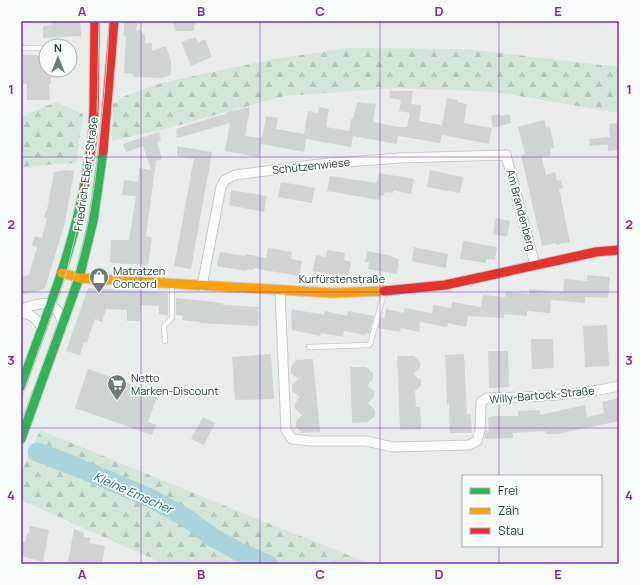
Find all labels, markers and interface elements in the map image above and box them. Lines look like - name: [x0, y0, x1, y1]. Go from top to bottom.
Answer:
- text: A: [78, 2, 87, 20]
- text: B: [197, 2, 205, 20]
- text: C: [315, 2, 325, 20]
- text: D: [434, 2, 444, 20]
- text: E: [554, 2, 562, 20]
- north arrow: [38, 38, 78, 78]
- text: N: [54, 40, 62, 55]
- text: 1: [8, 80, 14, 98]
- text: 1: [626, 80, 632, 98]
- street label: Friedrich-Ebert-Straße: [70, 115, 101, 232]
- street label: Schützenwiese: [271, 154, 351, 177]
- street label: Am Brandenberg: [503, 167, 540, 252]
- text: 2: [7, 215, 15, 233]
- text: 2: [625, 215, 633, 233]
- place label: Matratzen Concord: [113, 263, 165, 291]
- shop icon: Matratzen Concord: [88, 266, 110, 294]
- street label: Kurfürstenstraße: [299, 271, 386, 286]
- text: 3: [7, 351, 15, 369]
- text: 3: [625, 351, 633, 369]
- place label: Netto Marken-Discount: [131, 370, 219, 398]
- supermarket icon: Netto Marken-Discount: [106, 373, 128, 401]
- street label: Willy-Bartock-Straße: [489, 382, 596, 407]
- water label: Kleine Emscher: [91, 468, 177, 518]
- legend: [462, 475, 602, 547]
- text: Frei: [498, 482, 518, 499]
- text: 4: [7, 486, 15, 504]
- text: 4: [625, 486, 633, 504]
- text: Zäh: [498, 502, 519, 519]
- text: Stau: [498, 522, 524, 539]
- text: A: [78, 565, 87, 583]
- text: B: [197, 565, 205, 583]
- text: C: [315, 565, 325, 583]
- text: D: [434, 565, 444, 583]
- text: E: [554, 565, 562, 583]

